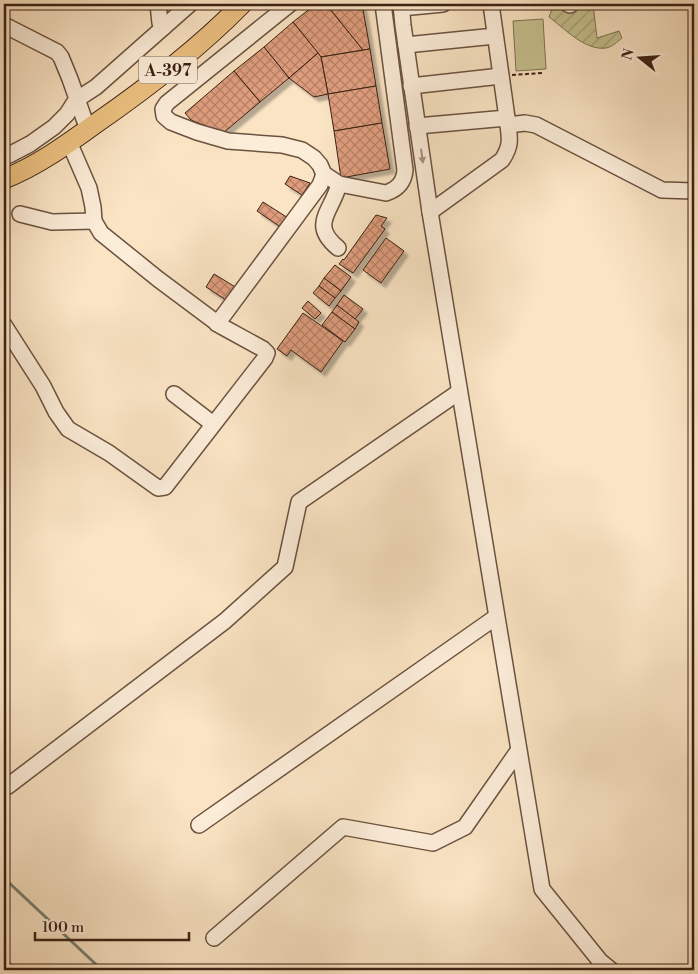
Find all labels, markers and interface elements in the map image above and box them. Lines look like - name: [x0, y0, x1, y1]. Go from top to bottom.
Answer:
- north arrow: [616, 32, 666, 82]
- text: N: [618, 47, 639, 62]
- road number: A-397: [139, 56, 197, 84]
- one-way arrow: [418, 148, 426, 164]
- scale bar: [35, 909, 189, 941]
- text: 100 m: [42, 918, 84, 937]

